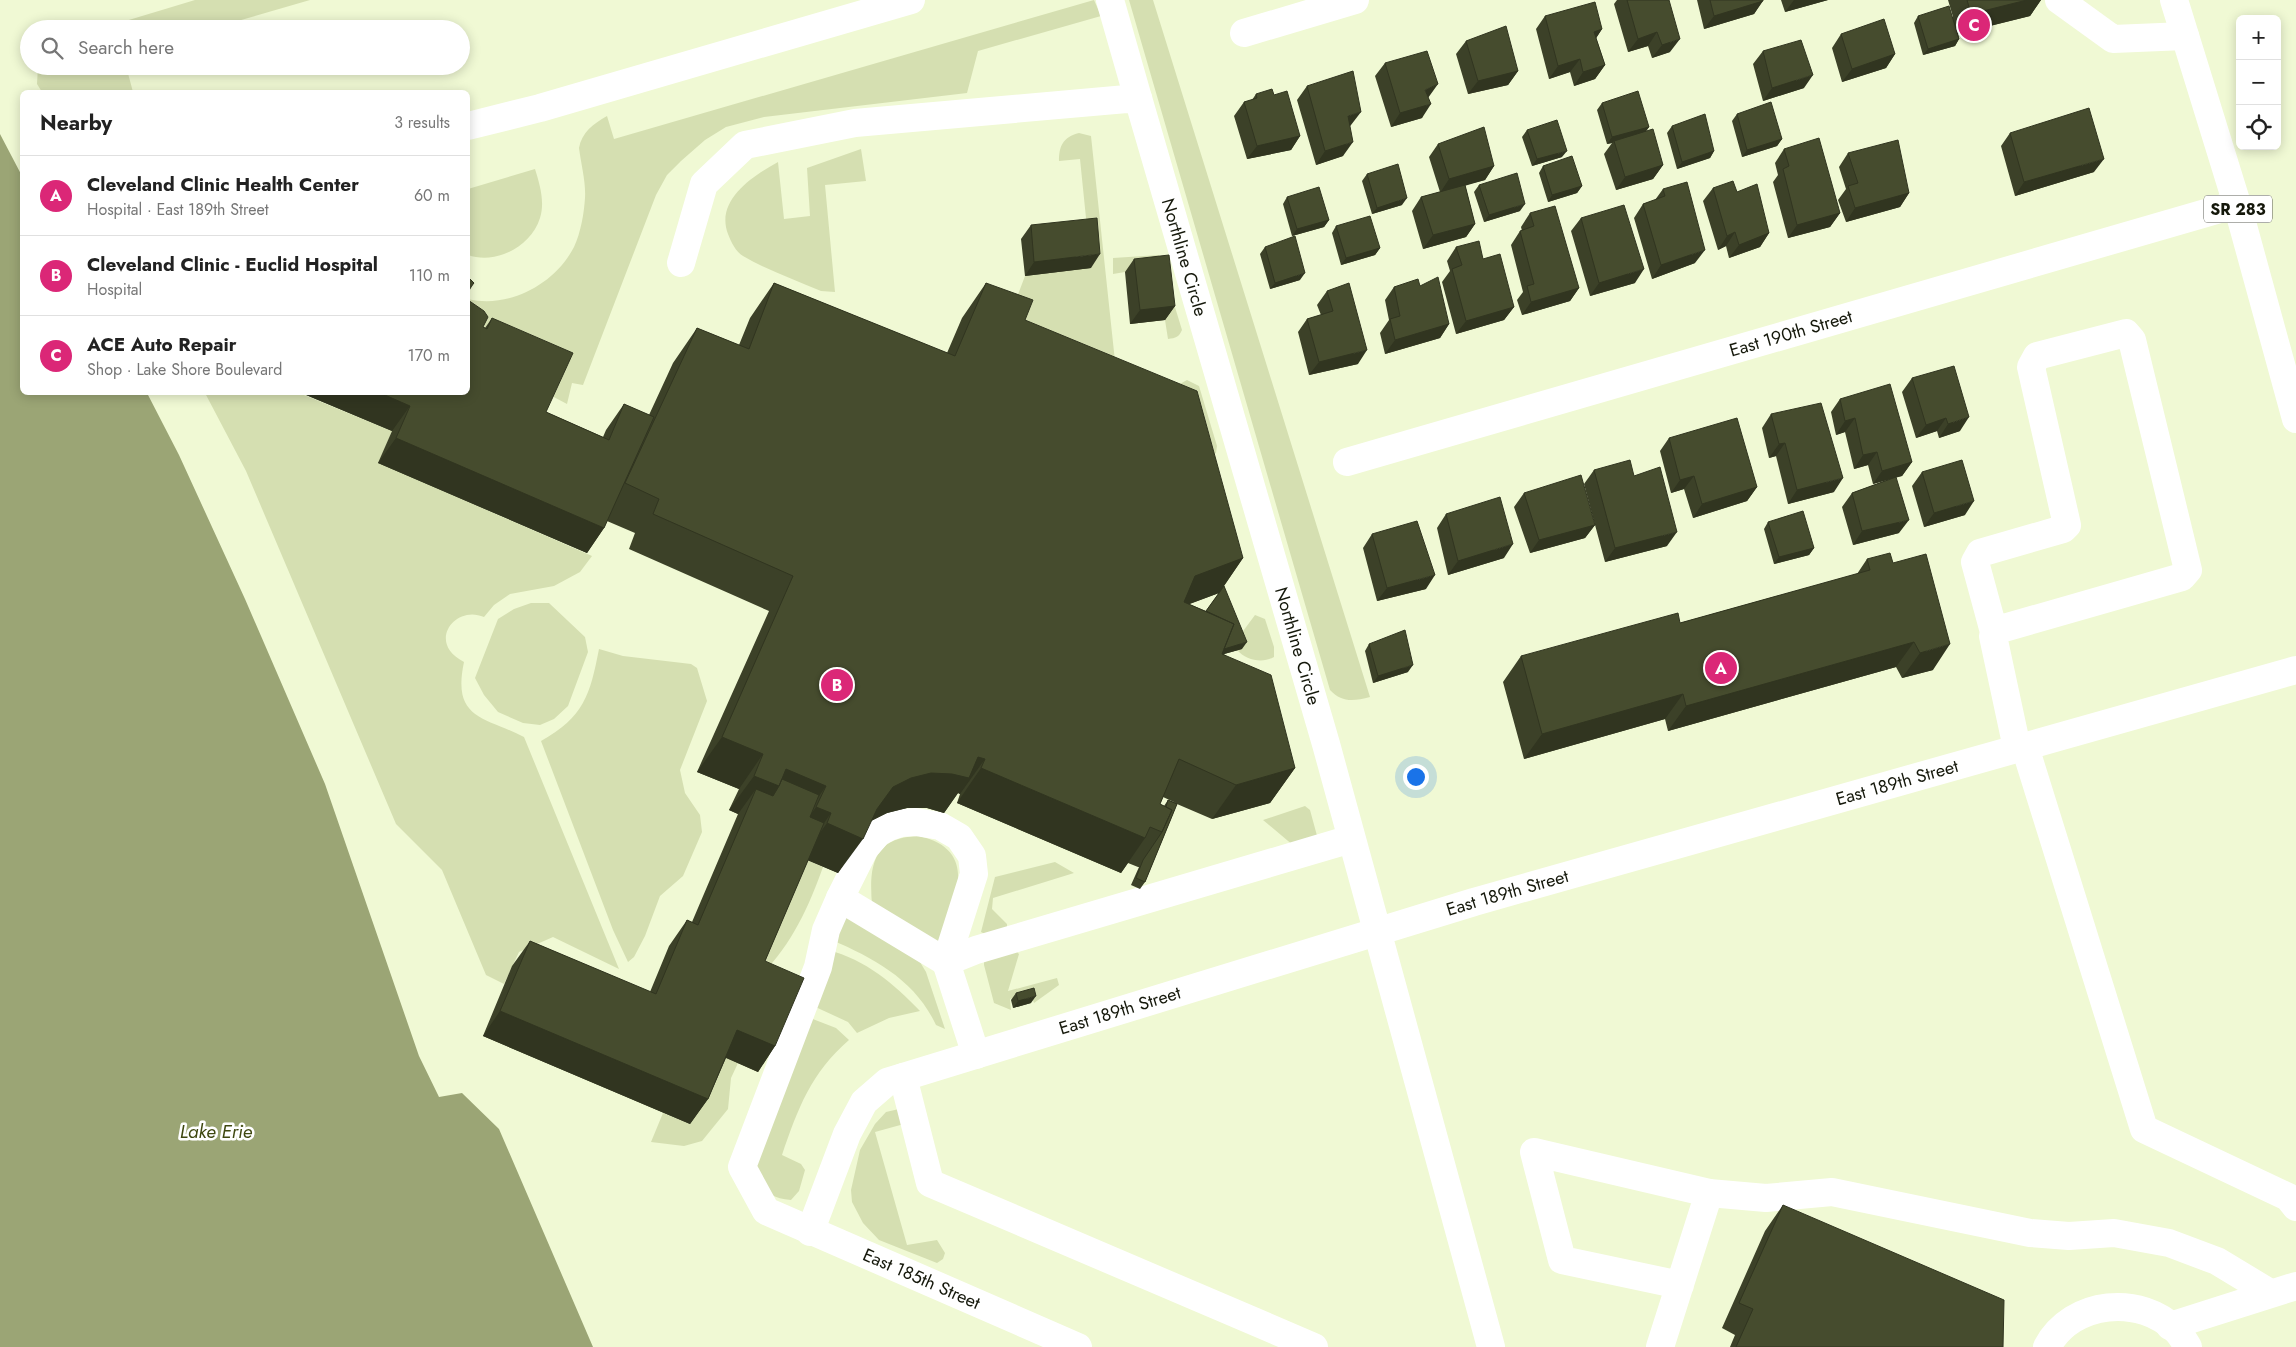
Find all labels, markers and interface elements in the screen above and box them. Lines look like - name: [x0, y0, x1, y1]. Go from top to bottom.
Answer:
- pin: C: [1958, 6, 1990, 44]
- map controls: [2236, 15, 2281, 150]
- button: +: [2236, 15, 2281, 60]
- search box: [20, 20, 470, 75]
- icon: search: [38, 34, 66, 62]
- text: Search here: [78, 34, 174, 61]
- button: −: [2236, 60, 2281, 105]
- button: locate: [2236, 105, 2281, 150]
- text: Nearby: [40, 108, 112, 138]
- text: 3 results: [394, 111, 450, 134]
- text: Cleveland Clinic Health Center: [87, 171, 359, 198]
- text: A: [50, 184, 62, 207]
- text: 60 m: [414, 184, 450, 207]
- street label: Northline Circle: [1155, 195, 1214, 319]
- road number: SR 283: [2204, 195, 2272, 222]
- text: Hospital · East 189th Street: [87, 198, 268, 221]
- text: Cleveland Clinic - Euclid Hospital: [87, 251, 378, 278]
- text: B: [51, 264, 61, 287]
- text: 110 m: [409, 264, 450, 287]
- text: Hospital: [87, 278, 142, 301]
- street label: East 190th Street: [1726, 303, 1856, 364]
- text: ACE Auto Repair: [87, 331, 237, 358]
- text: C: [50, 344, 62, 367]
- text: 170 m: [408, 344, 450, 367]
- text: Shop · Lake Shore Boulevard: [87, 358, 282, 381]
- street label: Northline Circle: [1268, 584, 1327, 708]
- pin: A: [1705, 649, 1737, 687]
- pin: B: [821, 666, 853, 704]
- street label: East 189th Street: [1833, 753, 1962, 812]
- your location: [1403, 764, 1429, 790]
- street label: East 189th Street: [1443, 863, 1572, 923]
- street label: East 189th Street: [1056, 979, 1185, 1042]
- water label: Lake Erie: [180, 1118, 253, 1145]
- street label: East 185th Street: [859, 1242, 985, 1316]

